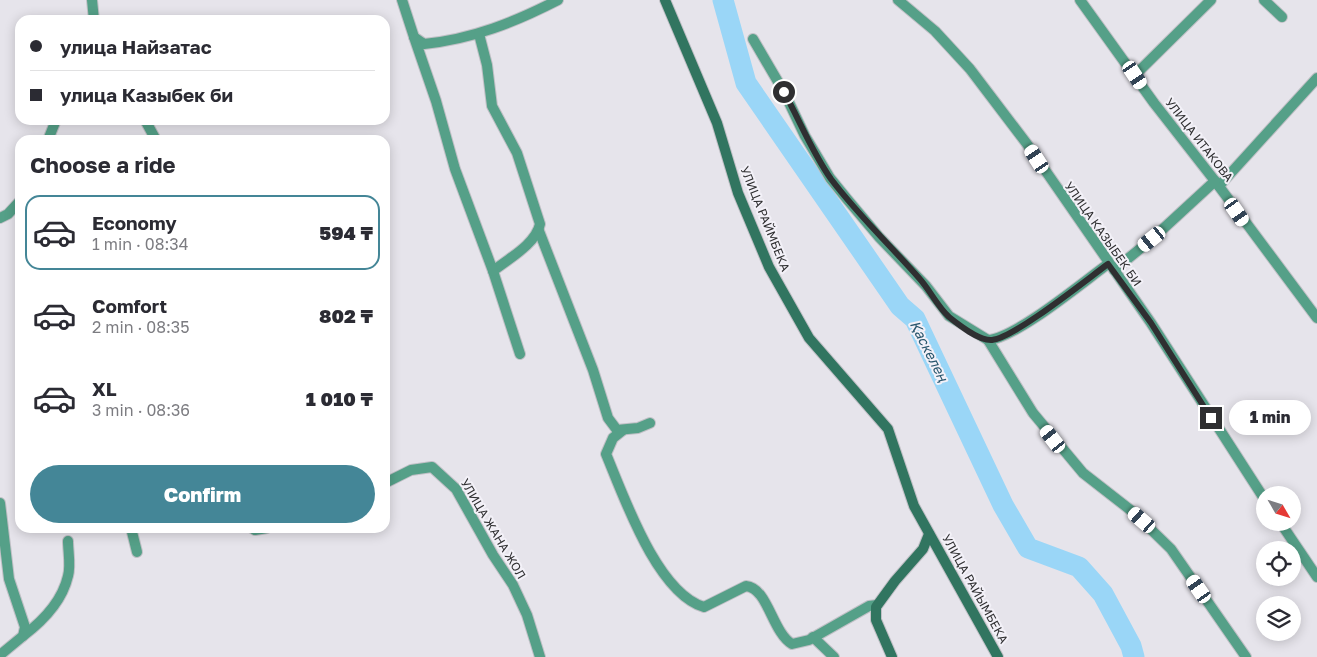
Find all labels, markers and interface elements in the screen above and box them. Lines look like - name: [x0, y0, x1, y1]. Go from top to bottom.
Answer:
- text: улица Найзатас: [60, 35, 212, 58]
- car: [1120, 58, 1149, 92]
- route start: [773, 81, 795, 103]
- text: улица Казыбек би: [60, 83, 233, 106]
- street label: УЛИЦА ИТАКОВА: [1162, 95, 1237, 185]
- car: [1022, 142, 1051, 176]
- text: Choose a ride: [30, 151, 176, 178]
- street label: УЛИЦА РАЙМБЕКА: [738, 164, 793, 274]
- street label: УЛИЦА КАЗЫБЕК БИ: [1062, 179, 1145, 289]
- car: [1222, 195, 1251, 229]
- icon: car: [32, 210, 77, 255]
- text: Economy: [92, 211, 177, 234]
- text: 594 ₸: [319, 221, 373, 244]
- car: [1135, 224, 1168, 254]
- text: 1 min · 08:34: [92, 234, 188, 254]
- icon: car: [32, 293, 77, 338]
- text: Comfort: [92, 294, 167, 317]
- text: 802 ₸: [319, 304, 373, 327]
- text: 2 min · 08:35: [92, 317, 190, 337]
- water label: Қаскелең: [907, 317, 953, 385]
- icon: car: [32, 376, 77, 421]
- text: XL: [92, 377, 117, 400]
- text: 1 010 ₸: [306, 387, 373, 410]
- text: 3 min · 08:36: [92, 400, 190, 420]
- callout: 1 min: [1228, 400, 1311, 436]
- route end: [1200, 407, 1222, 429]
- text: 1 min: [1250, 407, 1290, 427]
- car: [1037, 423, 1068, 455]
- button: Confirm: [30, 465, 375, 523]
- street label: УЛИЦА ЖАНА ЖОЛ: [458, 476, 529, 582]
- north arrow: [1256, 486, 1301, 531]
- map controls: [1256, 486, 1301, 641]
- car: [1125, 504, 1158, 536]
- street label: УЛИЦА РАЙЫМБЕКА: [939, 531, 1012, 646]
- button: locate: [1256, 541, 1301, 586]
- car: [1184, 572, 1213, 606]
- button: layers: [1256, 596, 1301, 641]

